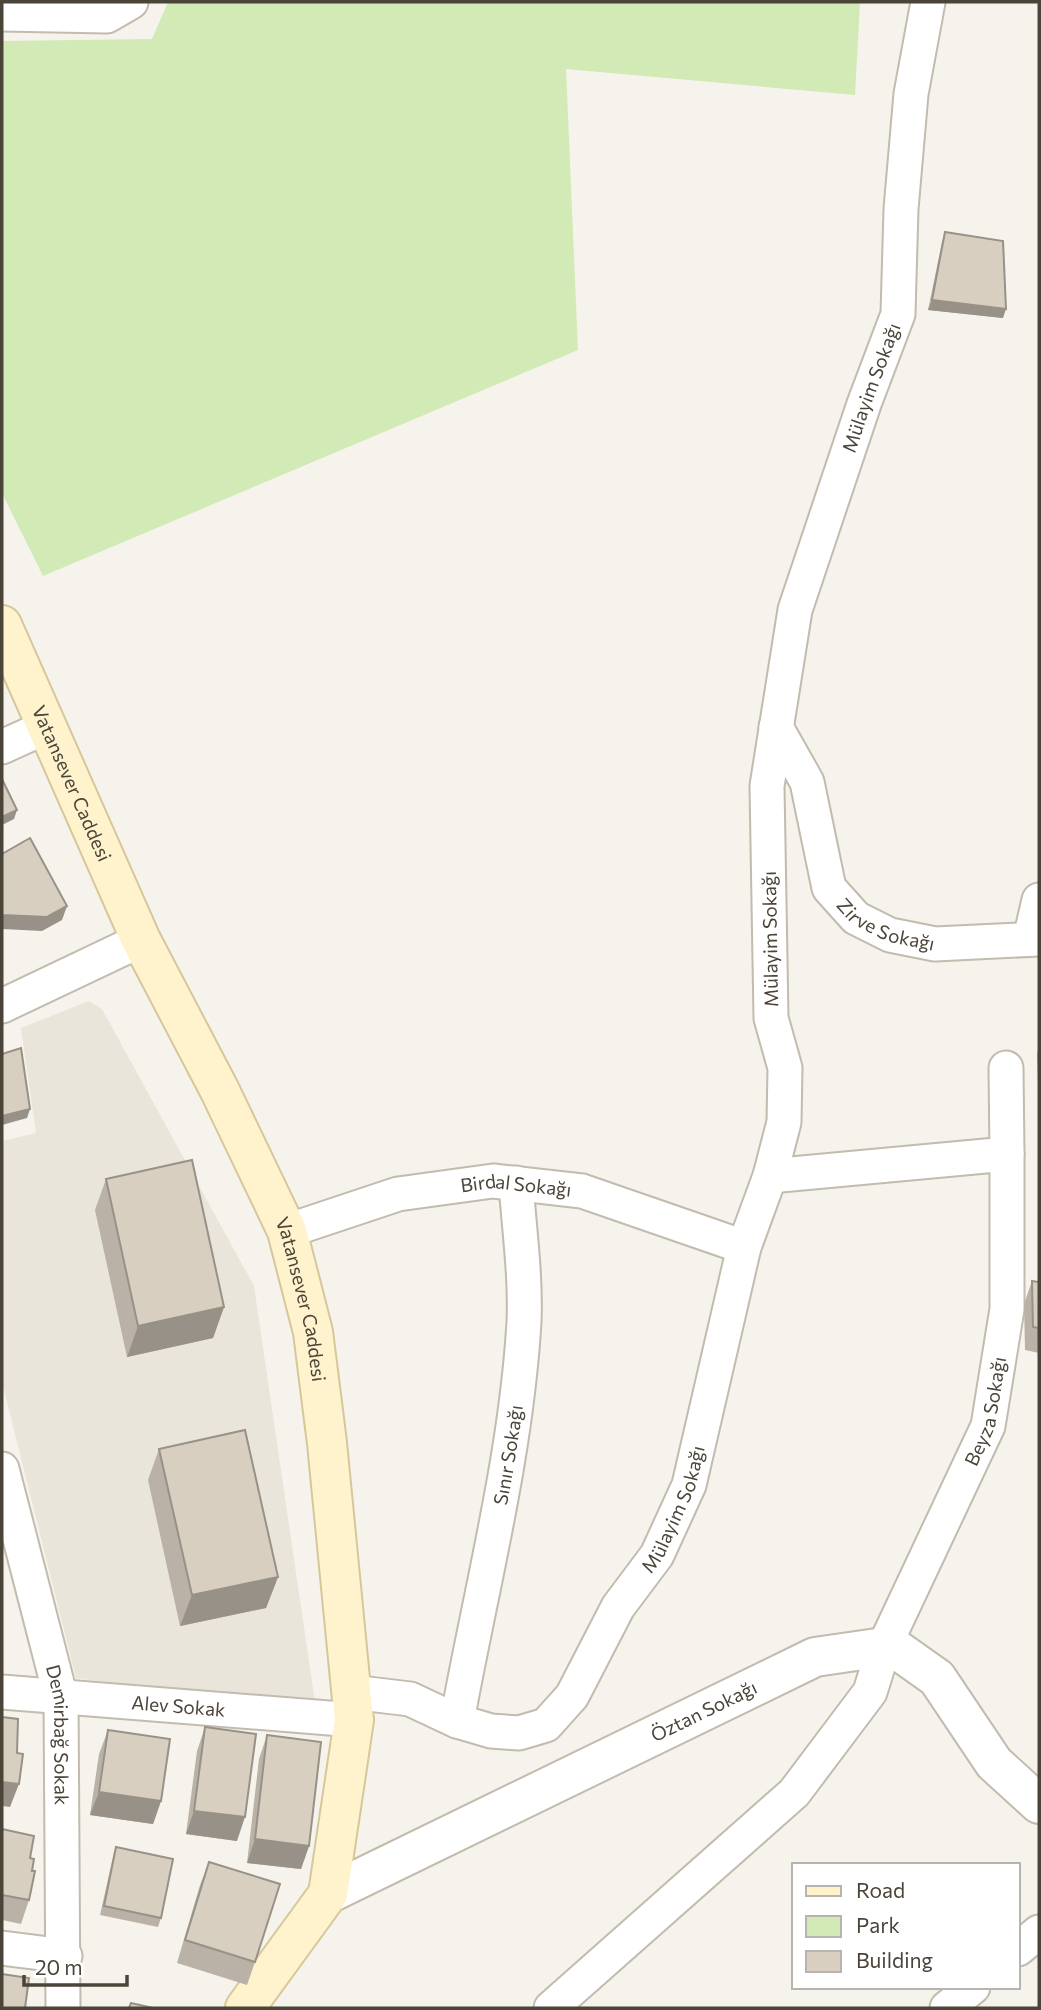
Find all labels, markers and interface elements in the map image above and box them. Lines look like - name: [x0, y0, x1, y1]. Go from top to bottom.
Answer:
- street label: Mülayim Sokağı: [837, 319, 905, 455]
- street label: Vatansever Caddesi: [28, 701, 117, 865]
- street label: Mülayim Sokağı: [757, 871, 782, 1007]
- street label: Zirve Sokağı: [832, 893, 937, 955]
- street label: Birdal Sokağı: [459, 1169, 573, 1201]
- street label: Vatansever Caddesi: [271, 1213, 331, 1383]
- street label: Beyza Sokağı: [959, 1355, 1010, 1469]
- street label: Sınır Sokağı: [488, 1403, 527, 1507]
- street label: Mülayim Sokağı: [636, 1443, 709, 1577]
- street label: Demirbağ Sokak: [42, 1662, 74, 1805]
- street label: Öztan Sokağı: [647, 1675, 760, 1746]
- street label: Alev Sokak: [131, 1690, 226, 1721]
- legend: [792, 1863, 1020, 1989]
- text: Road: [856, 1877, 905, 1902]
- text: Park: [856, 1912, 900, 1937]
- scale bar: [24, 1944, 128, 1988]
- text: Building: [856, 1947, 933, 1972]
- text: 20 m: [35, 1954, 83, 1979]

